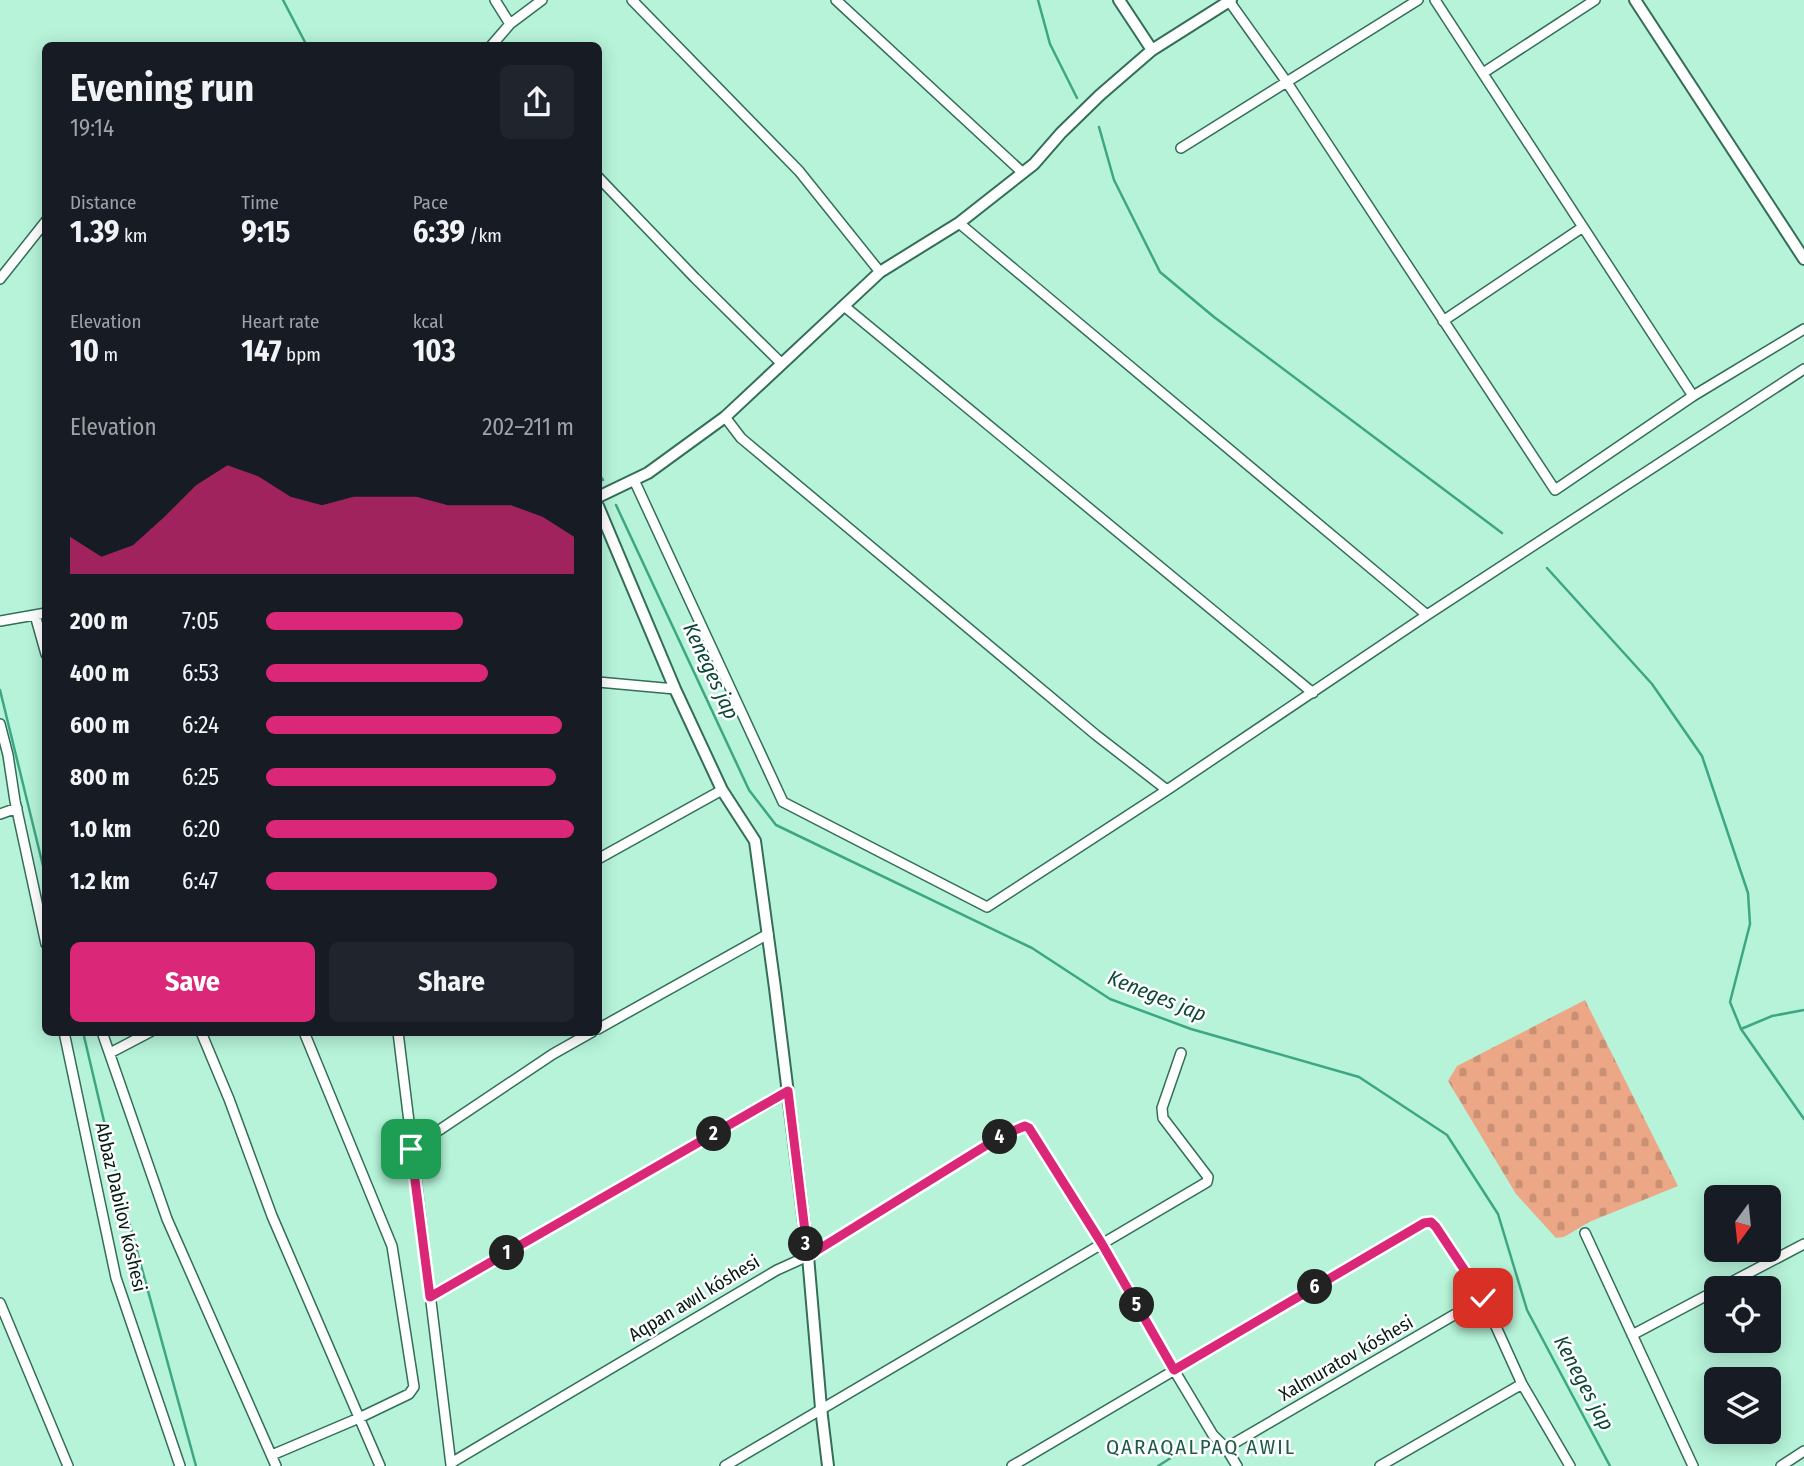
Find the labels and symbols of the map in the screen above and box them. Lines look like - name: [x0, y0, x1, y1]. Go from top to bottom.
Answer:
- water label: Keneges jap: [677, 619, 745, 723]
- water label: Keneges jap: [1104, 965, 1210, 1027]
- pin: 2: [696, 1116, 732, 1152]
- pin: [381, 1119, 441, 1179]
- street label: Abbaz Dabilov kóshesi: [90, 1120, 152, 1294]
- pin: 4: [982, 1120, 1018, 1154]
- north arrow: [1704, 1185, 1782, 1262]
- pin: 3: [788, 1226, 824, 1262]
- pin: 1: [490, 1236, 524, 1270]
- street label: Aqpan awıl kóshesi: [624, 1250, 764, 1346]
- pin: [1453, 1268, 1513, 1328]
- pin: 6: [1298, 1270, 1332, 1304]
- pin: 5: [1120, 1288, 1154, 1322]
- street label: Xalmuratov kóshesi: [1275, 1310, 1417, 1406]
- water label: Keneges jap: [1548, 1331, 1620, 1435]
- district label: QARAQALPAQ AWIL: [1106, 1434, 1296, 1460]

